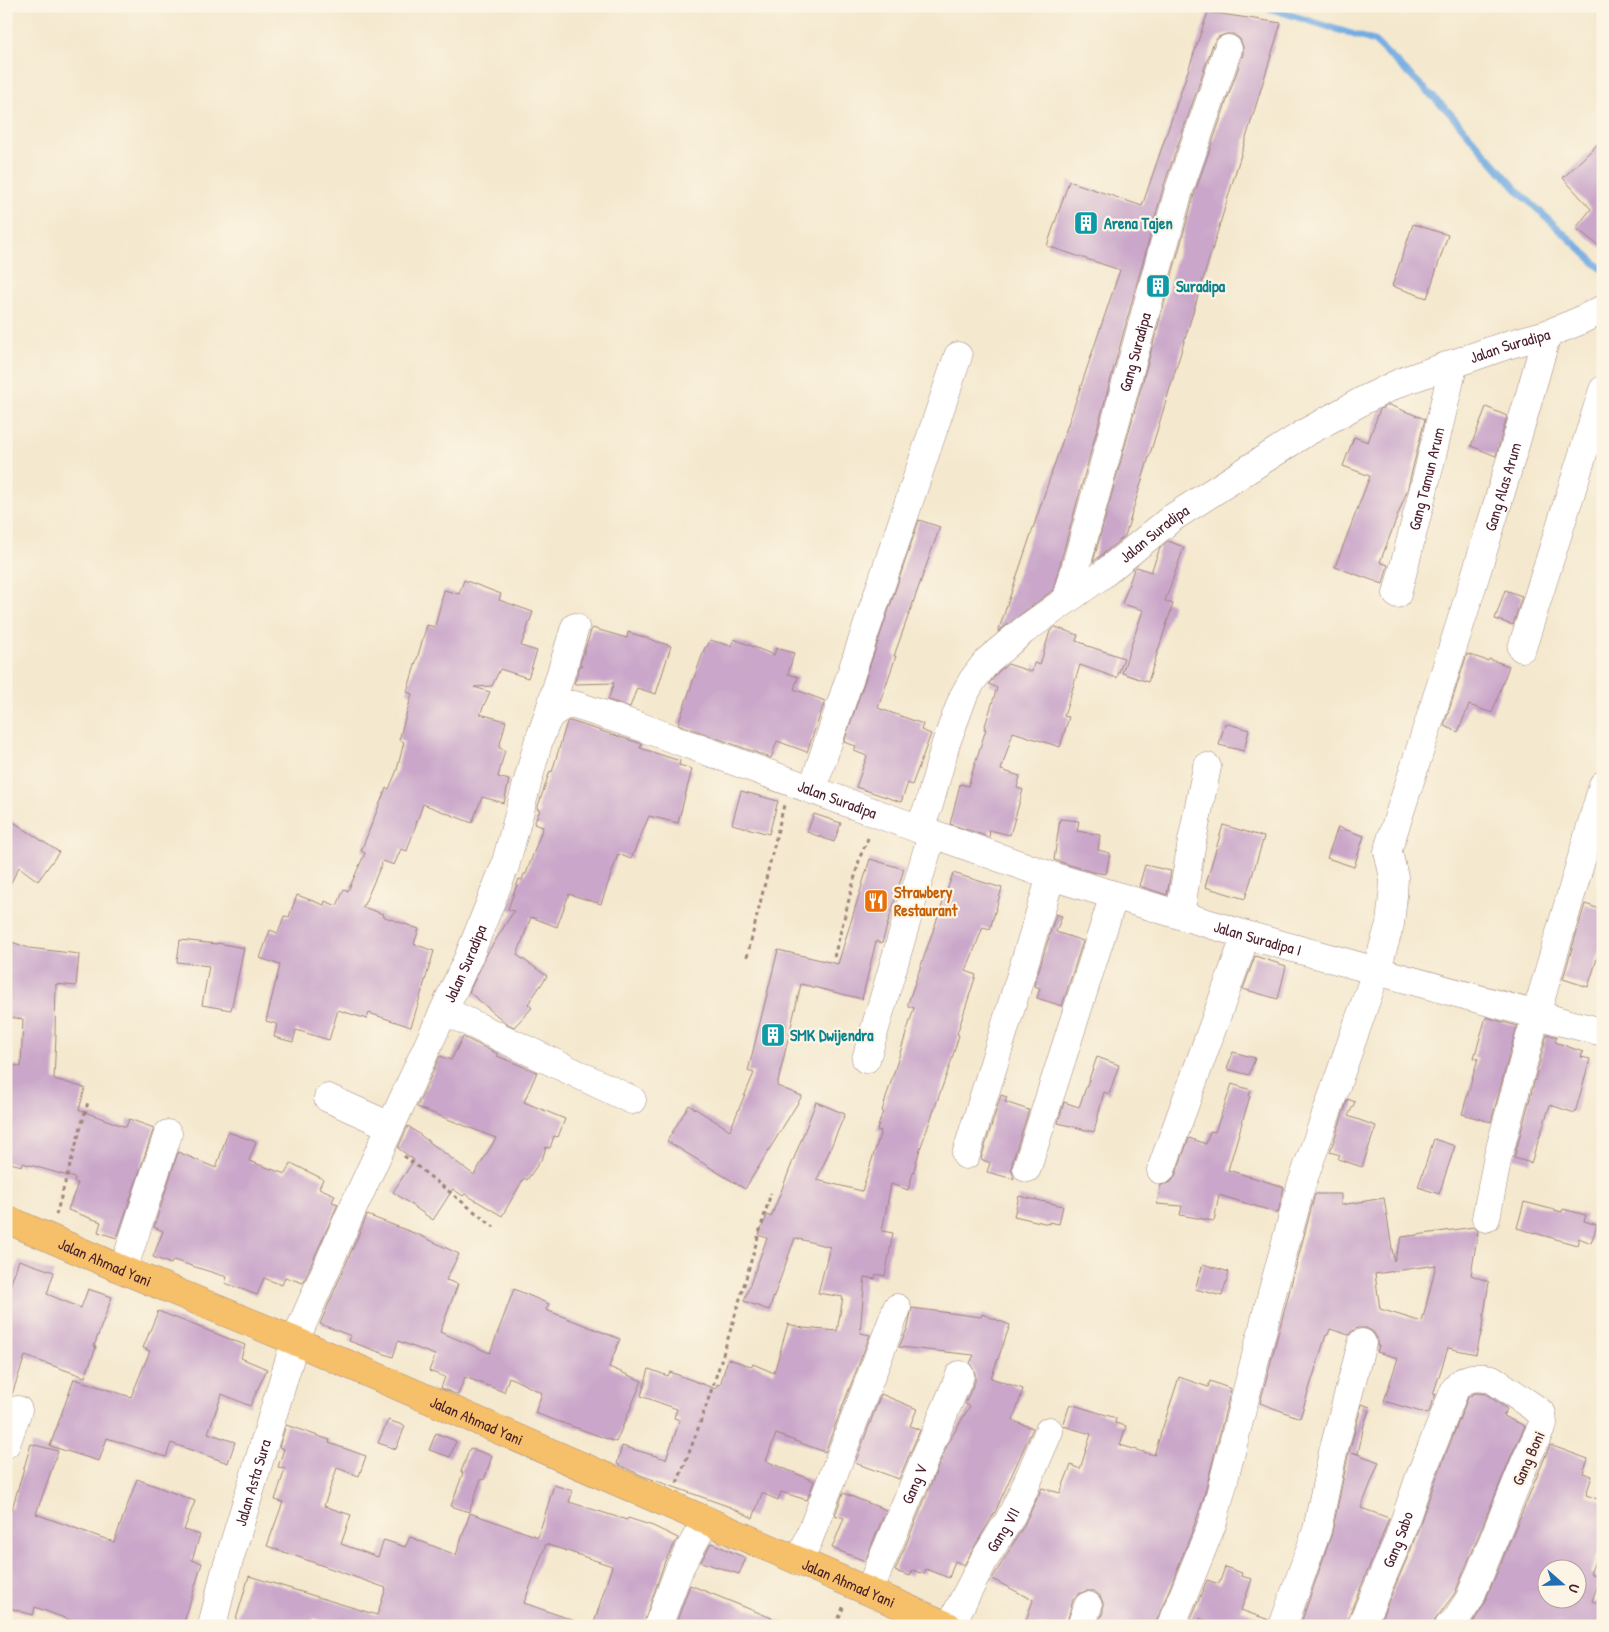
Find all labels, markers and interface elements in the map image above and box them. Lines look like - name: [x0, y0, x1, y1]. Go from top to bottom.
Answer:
- building icon: Arena Tajen: [1073, 210, 1099, 236]
- place label: Arena Tajen: [1104, 212, 1173, 234]
- building icon: Suradipa: [1145, 273, 1171, 299]
- place label: Suradipa: [1176, 275, 1226, 298]
- street label: Gang Suradipa: [1113, 310, 1156, 394]
- street label: Jalan Suradipa: [1467, 323, 1552, 368]
- street label: Gang Tamun Arum: [1403, 425, 1449, 532]
- street label: Gang Alas Arum: [1479, 440, 1526, 534]
- street label: Jalan Suradipa: [1115, 499, 1193, 568]
- street label: Jalan Suradipa: [795, 774, 880, 824]
- place label: Strawbery Restaurant: [894, 881, 958, 921]
- restaurant icon: Strawbery Restaurant: [863, 888, 889, 914]
- street label: Jalan Suradipa I: [1211, 915, 1304, 961]
- street label: Jalan Suradipa: [438, 921, 491, 1006]
- building icon: SMK Dwijendra: [760, 1022, 786, 1048]
- place label: SMK Dwijendra: [790, 1024, 874, 1046]
- street label: Jalan Ahmad Yani: [55, 1232, 155, 1292]
- street label: Jalan Ahmad Yani: [427, 1390, 527, 1450]
- street label: Gang Boni: [1506, 1427, 1550, 1489]
- street label: Jalan Asta Sura: [229, 1437, 276, 1529]
- street label: Gang V: [896, 1461, 932, 1507]
- street label: Gang VII: [981, 1504, 1025, 1556]
- street label: Gang Sabo: [1377, 1508, 1418, 1571]
- street label: Jalan Ahmad Yani: [799, 1553, 899, 1613]
- north arrow: [1536, 1560, 1586, 1610]
- text: U: [1564, 1582, 1585, 1596]

